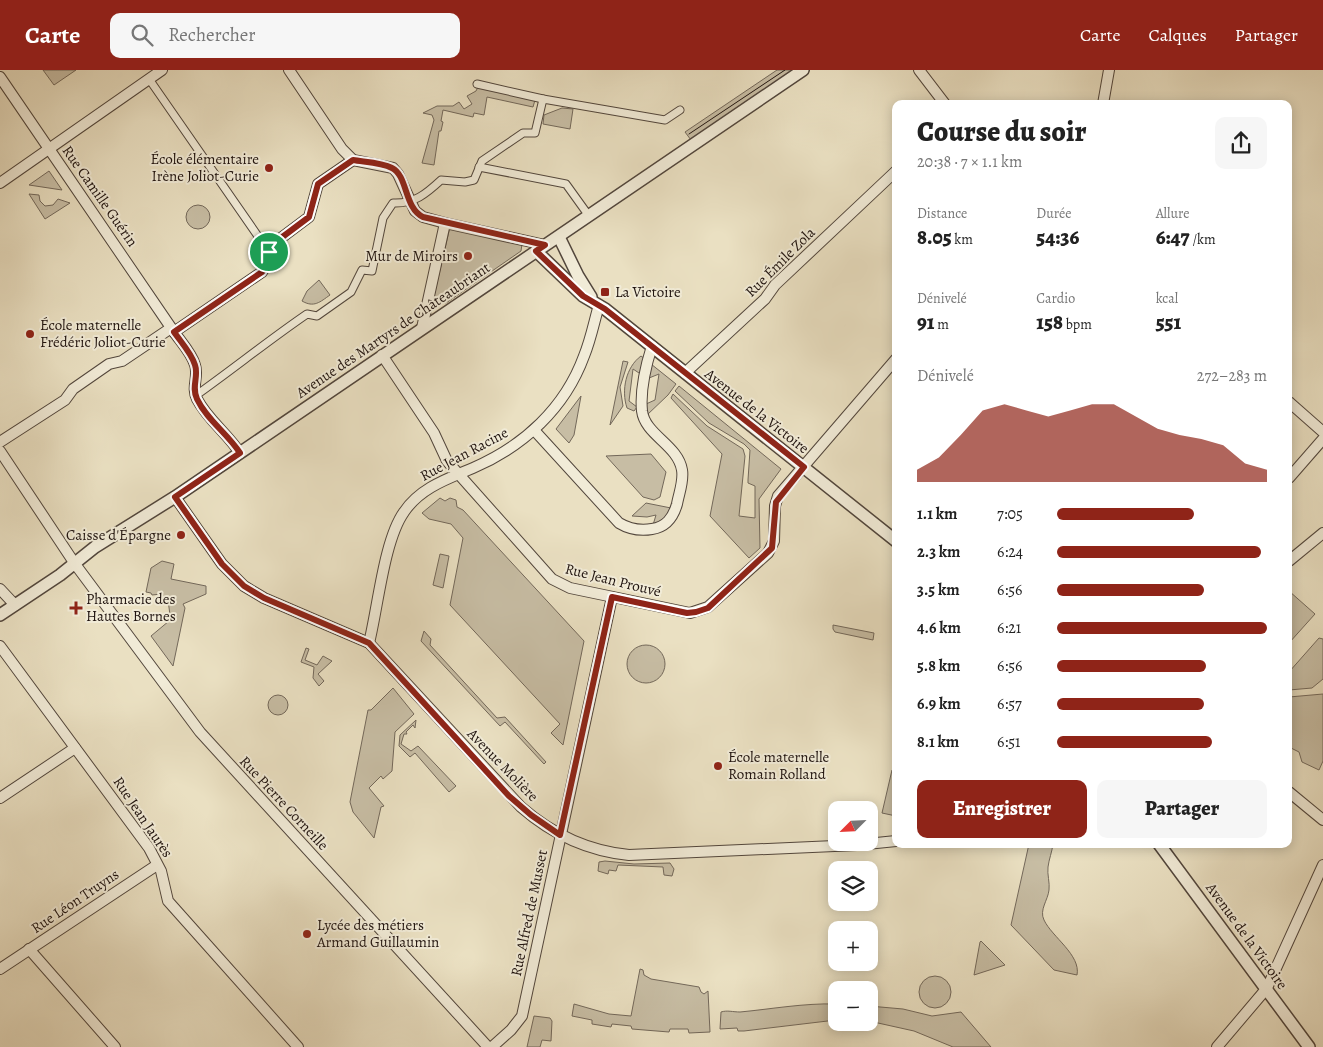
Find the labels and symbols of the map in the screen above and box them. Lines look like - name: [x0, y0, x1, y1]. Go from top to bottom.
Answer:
- street label: Rue Camille Guérin: [58, 141, 142, 251]
- place label: École élémentaire Irène Joliot-Curie: [151, 149, 259, 186]
- marker: École élémentaire Irène Joliot-Curie: [263, 162, 275, 174]
- street label: Rue Émile Zola: [741, 223, 819, 301]
- pin: [248, 231, 290, 273]
- place label: Mur de Miroirs: [365, 246, 458, 266]
- marker: Mur de Miroirs: [462, 250, 474, 262]
- street label: Avenue des Martyrs de Châteaubriant: [291, 257, 494, 403]
- place label: La Victoire: [615, 282, 681, 302]
- marker: La Victoire: [599, 286, 611, 298]
- place label: École maternelle Frédéric Joliot-Curie: [40, 315, 166, 352]
- marker: École maternelle Frédéric Joliot-Curie: [24, 328, 36, 340]
- street label: Avenue de la Victoire: [700, 363, 813, 458]
- street label: Rue Jean Racine: [416, 422, 512, 486]
- place label: Caisse d'Épargne: [66, 525, 171, 545]
- marker: Caisse d'Épargne: [175, 529, 187, 541]
- street label: Rue Jean Prouvé: [563, 558, 663, 602]
- place label: Pharmacie des Hautes Bornes: [86, 589, 176, 626]
- marker: Pharmacie des Hautes Bornes: [70, 602, 82, 614]
- street label: Avenue Molière: [462, 723, 543, 806]
- place label: École maternelle Romain Rolland: [728, 747, 830, 784]
- street label: Rue Pierre Corneille: [235, 752, 333, 855]
- marker: École maternelle Romain Rolland: [712, 760, 724, 772]
- street label: Rue Jean Jaurès: [109, 773, 177, 861]
- north arrow: [828, 801, 878, 851]
- street label: Rue Alfred de Musset: [506, 848, 552, 978]
- street label: Rue Léon Truyns: [27, 864, 123, 938]
- street label: Avenue de la Victoire: [1201, 878, 1293, 994]
- place label: Lycée des métiers Armand Guillaumin: [316, 915, 439, 952]
- marker: Lycée des métiers Armand Guillaumin: [301, 928, 313, 940]

